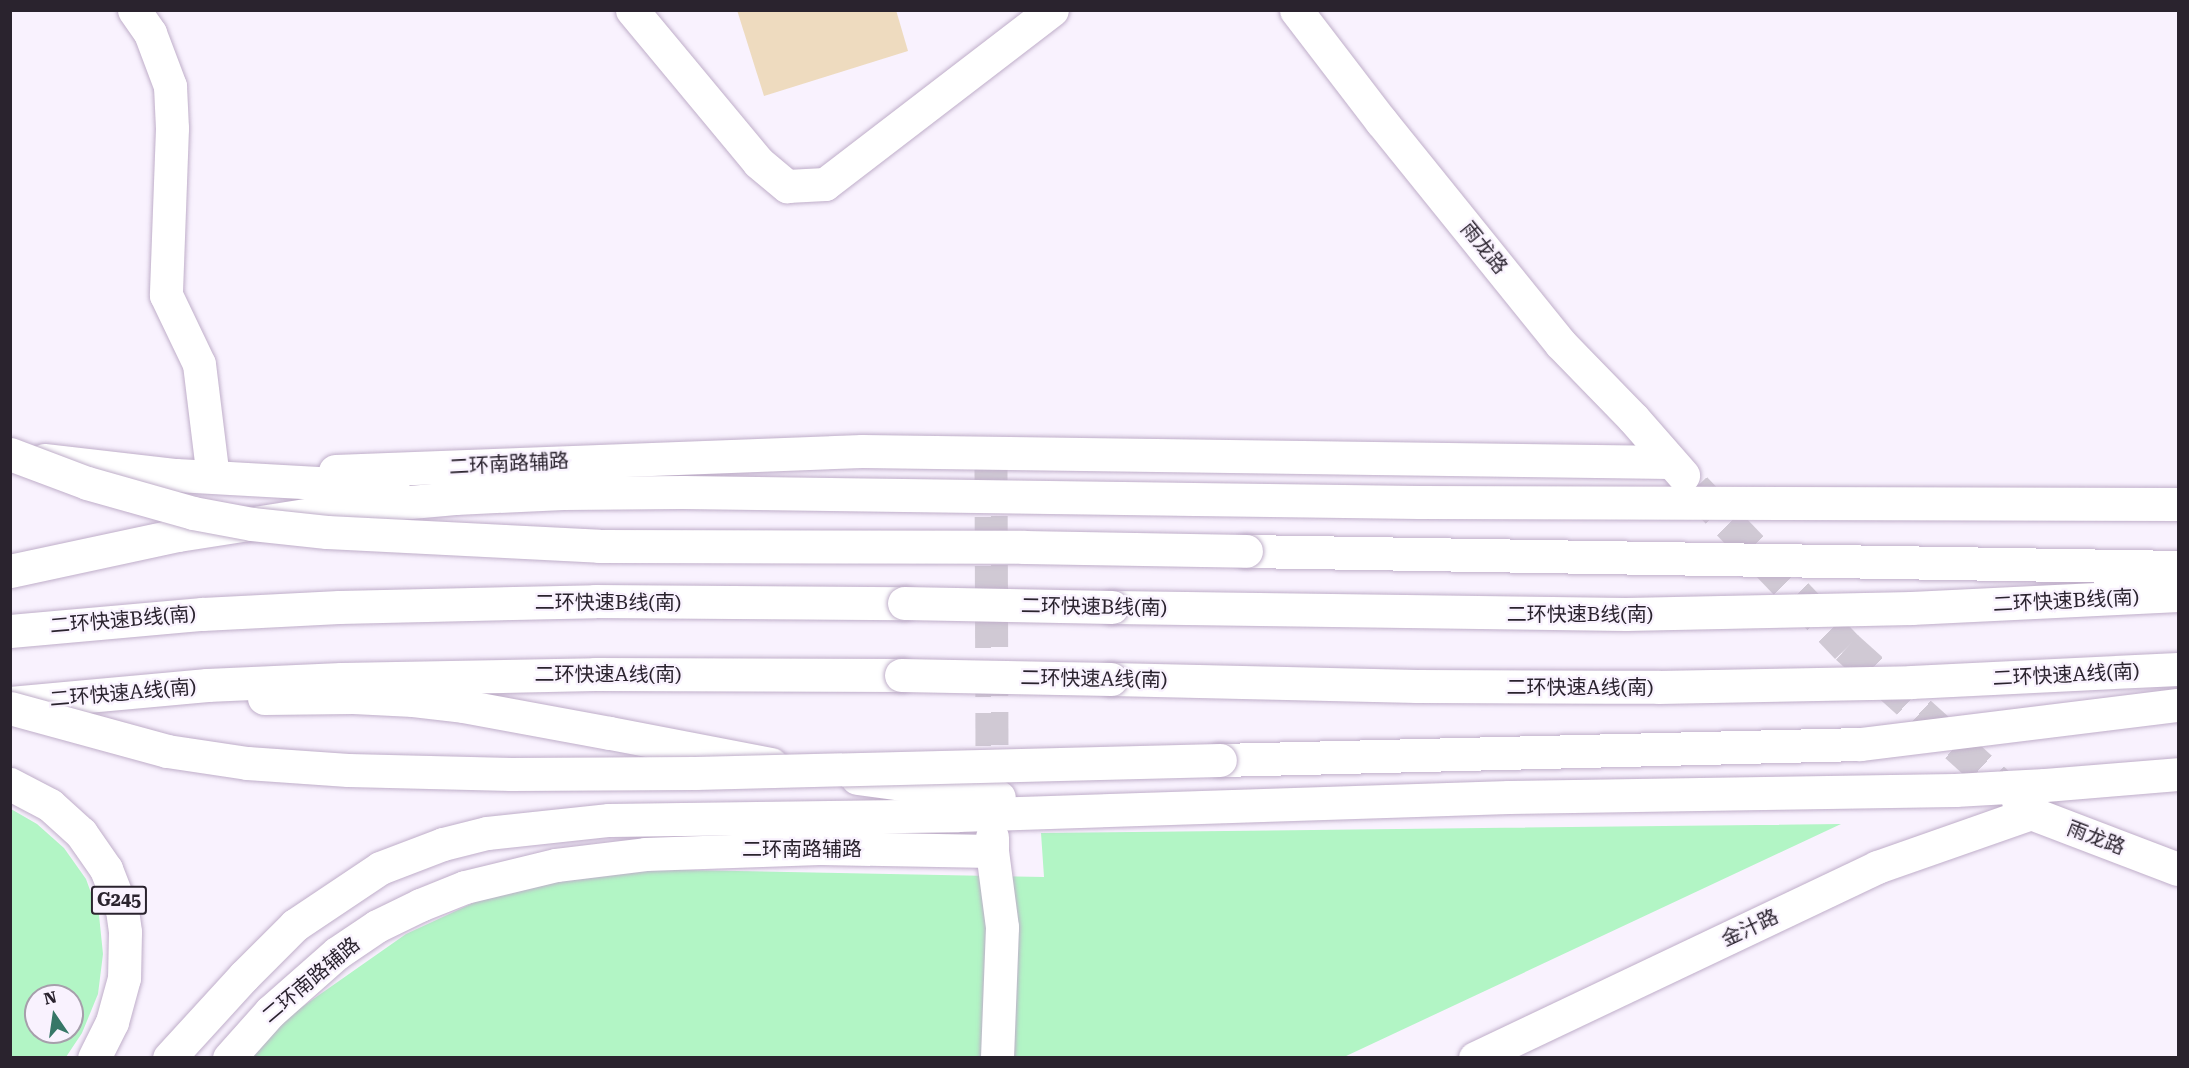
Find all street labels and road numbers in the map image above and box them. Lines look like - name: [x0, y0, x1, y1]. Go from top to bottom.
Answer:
- street label: 雨龙路: [1456, 217, 1512, 279]
- street label: 二环南路辅路: [448, 449, 570, 479]
- street label: 二环快速B线(南): [1992, 585, 2140, 617]
- street label: 二环快速B线(南): [535, 590, 681, 614]
- street label: 二环快速B线(南): [1021, 594, 1167, 620]
- street label: 二环快速B线(南): [49, 602, 197, 638]
- street label: 二环快速B线(南): [1507, 602, 1653, 626]
- street label: 二环快速A线(南): [1992, 659, 2140, 691]
- street label: 二环快速A线(南): [534, 662, 682, 686]
- street label: 二环快速A线(南): [1020, 666, 1168, 692]
- street label: 二环快速A线(南): [49, 675, 197, 711]
- street label: 二环快速A线(南): [1506, 675, 1654, 699]
- street label: 雨龙路: [2064, 816, 2128, 860]
- street label: 二环南路辅路: [742, 837, 862, 861]
- road number: G245: [90, 885, 148, 915]
- street label: 金汁路: [1718, 904, 1782, 952]
- street label: 二环南路辅路: [257, 932, 365, 1028]

